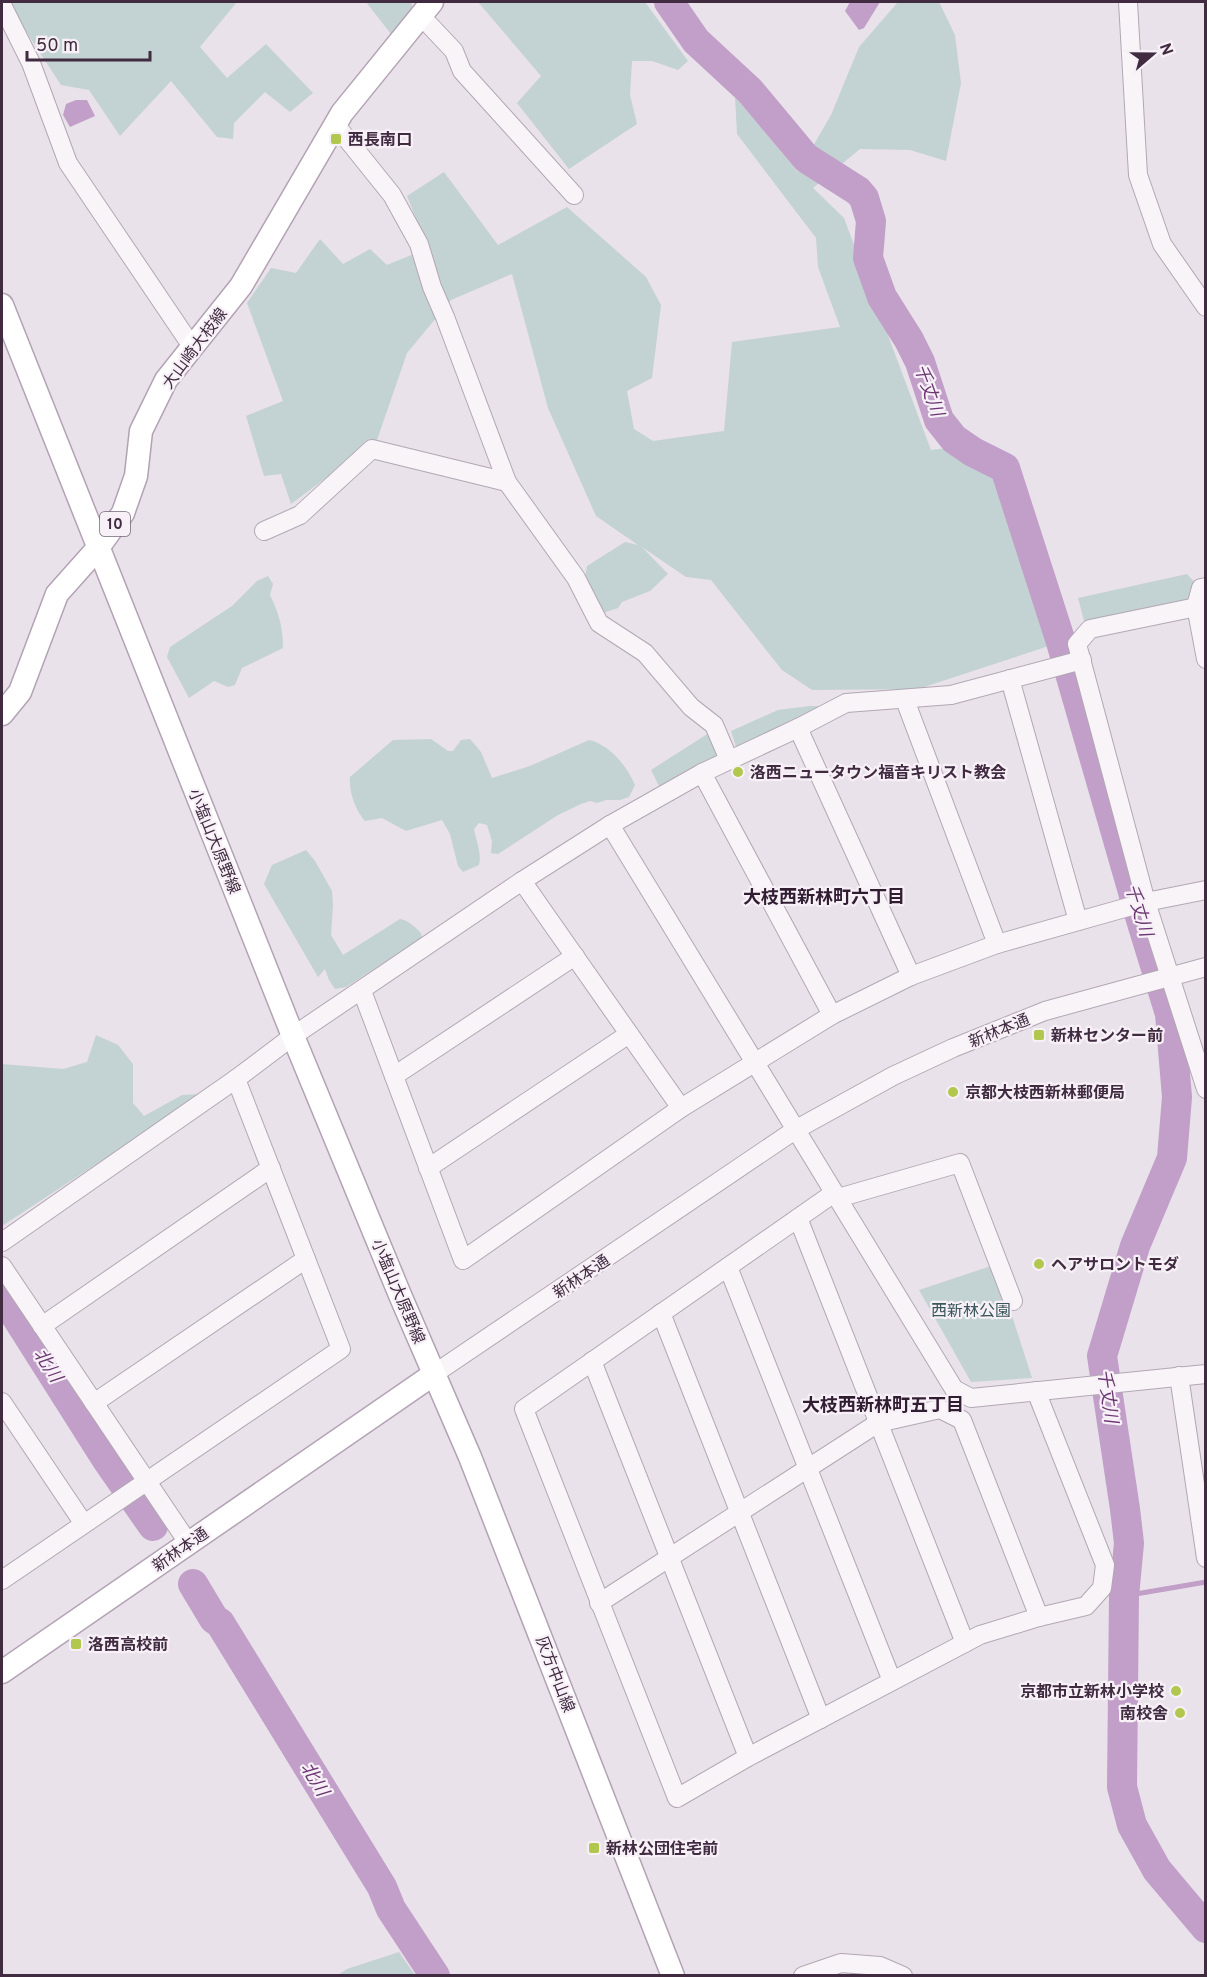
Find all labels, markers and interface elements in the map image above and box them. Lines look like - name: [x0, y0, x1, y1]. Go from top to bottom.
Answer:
- scale bar: [27, 24, 150, 62]
- north arrow: [1123, 24, 1183, 84]
- text: 50 m: [36, 35, 78, 58]
- text: N: [1154, 41, 1177, 58]
- place label: 西長南口: [348, 131, 412, 151]
- marker: 西長南口: [329, 132, 343, 146]
- street label: 大山崎大枝線: [159, 305, 232, 394]
- water label: 千丈川: [908, 361, 948, 422]
- road number: 10: [100, 512, 130, 536]
- place label: 洛西ニュータウン福音キリスト教会: [750, 764, 1006, 784]
- marker: 洛西ニュータウン福音キリスト教会: [731, 765, 745, 779]
- street label: 小塩山大原野線: [183, 786, 243, 897]
- water label: 千丈川: [1119, 881, 1157, 942]
- district label: 大枝西新林町六丁目: [743, 887, 905, 910]
- street label: 新林本通: [966, 1011, 1033, 1053]
- place label: 新林センター前: [1051, 1027, 1163, 1047]
- marker: 新林センター前: [1032, 1028, 1046, 1042]
- place label: 京都大枝西新林郵便局: [965, 1084, 1125, 1104]
- marker: 京都大枝西新林郵便局: [946, 1085, 960, 1099]
- street label: 小塩山大原野線: [366, 1236, 428, 1347]
- street label: 新林本通: [550, 1251, 614, 1304]
- place label: ヘアサロントモダ: [1051, 1256, 1179, 1276]
- marker: ヘアサロントモダ: [1032, 1257, 1046, 1271]
- park label: 西新林公園: [931, 1302, 1011, 1322]
- water label: 北川: [27, 1344, 67, 1389]
- water label: 千丈川: [1091, 1368, 1122, 1427]
- district label: 大枝西新林町五丁目: [802, 1395, 964, 1418]
- street label: 新林本通: [149, 1524, 213, 1577]
- street label: 灰方中山線: [530, 1634, 578, 1716]
- place label: 洛西高校前: [88, 1636, 168, 1656]
- marker: 洛西高校前: [69, 1637, 83, 1651]
- place label: 京都市立新林小学校: [1020, 1683, 1164, 1703]
- marker: 京都市立新林小学校: [1169, 1684, 1183, 1698]
- place label: 南校舎: [1120, 1705, 1168, 1725]
- marker: 南校舎: [1173, 1706, 1187, 1720]
- water label: 北川: [295, 1758, 334, 1803]
- place label: 新林公団住宅前: [606, 1840, 718, 1860]
- marker: 新林公団住宅前: [587, 1841, 601, 1855]

